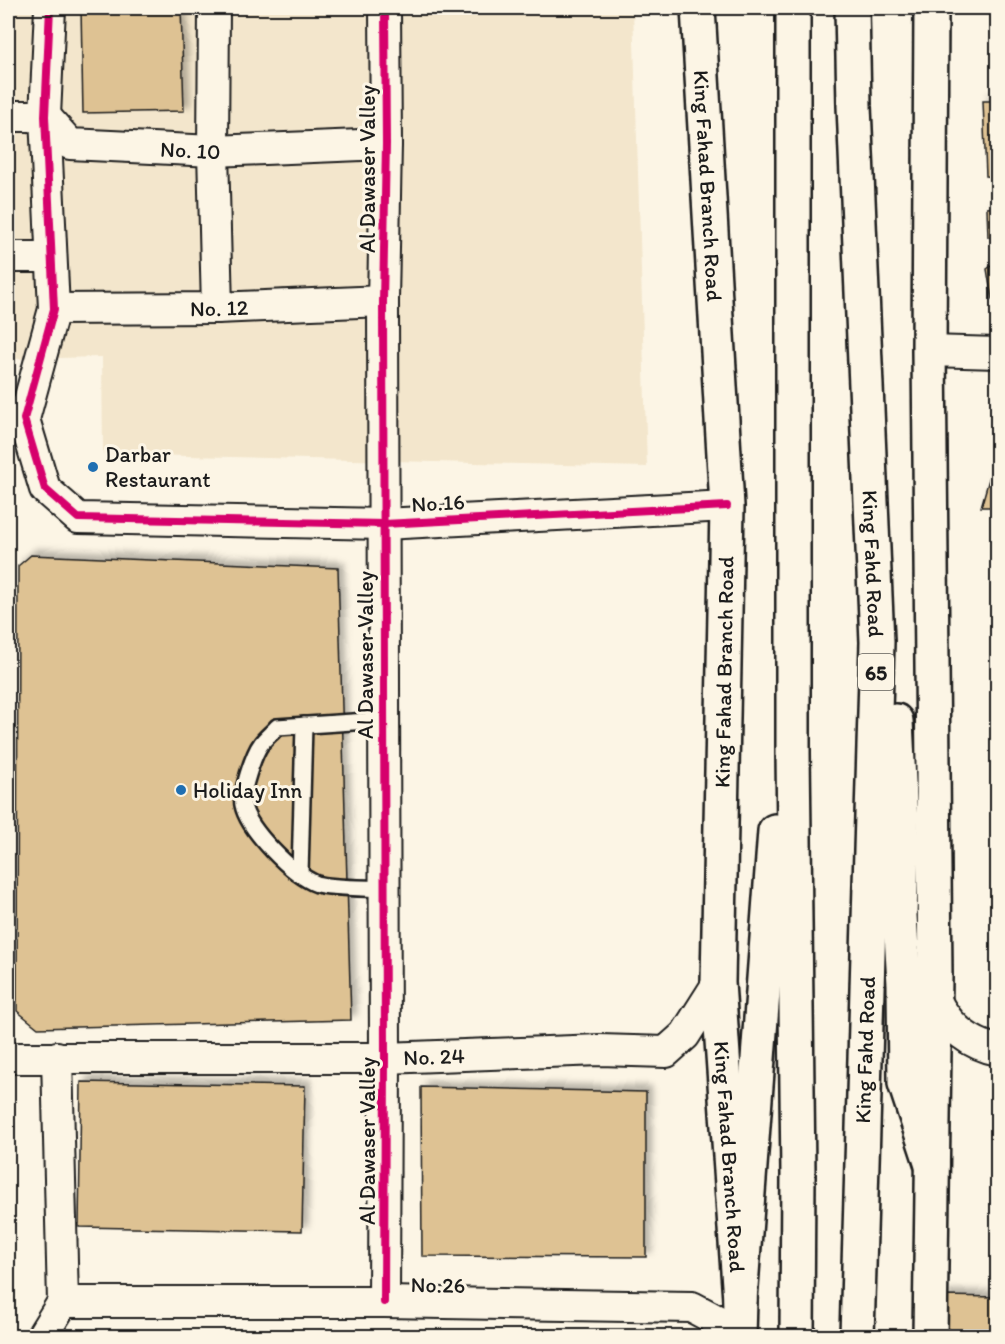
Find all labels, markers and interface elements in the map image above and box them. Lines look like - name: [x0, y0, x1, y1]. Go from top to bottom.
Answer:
- street label: King Fahad Branch Road: [688, 69, 729, 302]
- street label: Al Dawaser Valley: [354, 84, 381, 253]
- street label: No. 10: [160, 135, 221, 165]
- street label: No. 12: [190, 293, 249, 322]
- place label: Darbar Restaurant: [105, 441, 211, 493]
- marker: Darbar Restaurant: [86, 460, 100, 474]
- street label: No.16: [411, 488, 465, 518]
- street label: King Fahd Road: [857, 489, 890, 638]
- street label: King Fahad Branch Road: [708, 556, 740, 788]
- street label: Al Dawaser Valley: [352, 570, 379, 739]
- road number: 65: [858, 654, 894, 690]
- place label: Holiday Inn: [193, 777, 303, 804]
- marker: Holiday Inn: [174, 783, 188, 797]
- street label: King Fahd Road: [849, 976, 881, 1124]
- street label: King Fahad Branch Road: [709, 1040, 752, 1273]
- street label: No. 24: [403, 1042, 465, 1071]
- street label: Al Dawaser Valley: [354, 1056, 381, 1225]
- street label: No.26: [410, 1271, 466, 1299]

